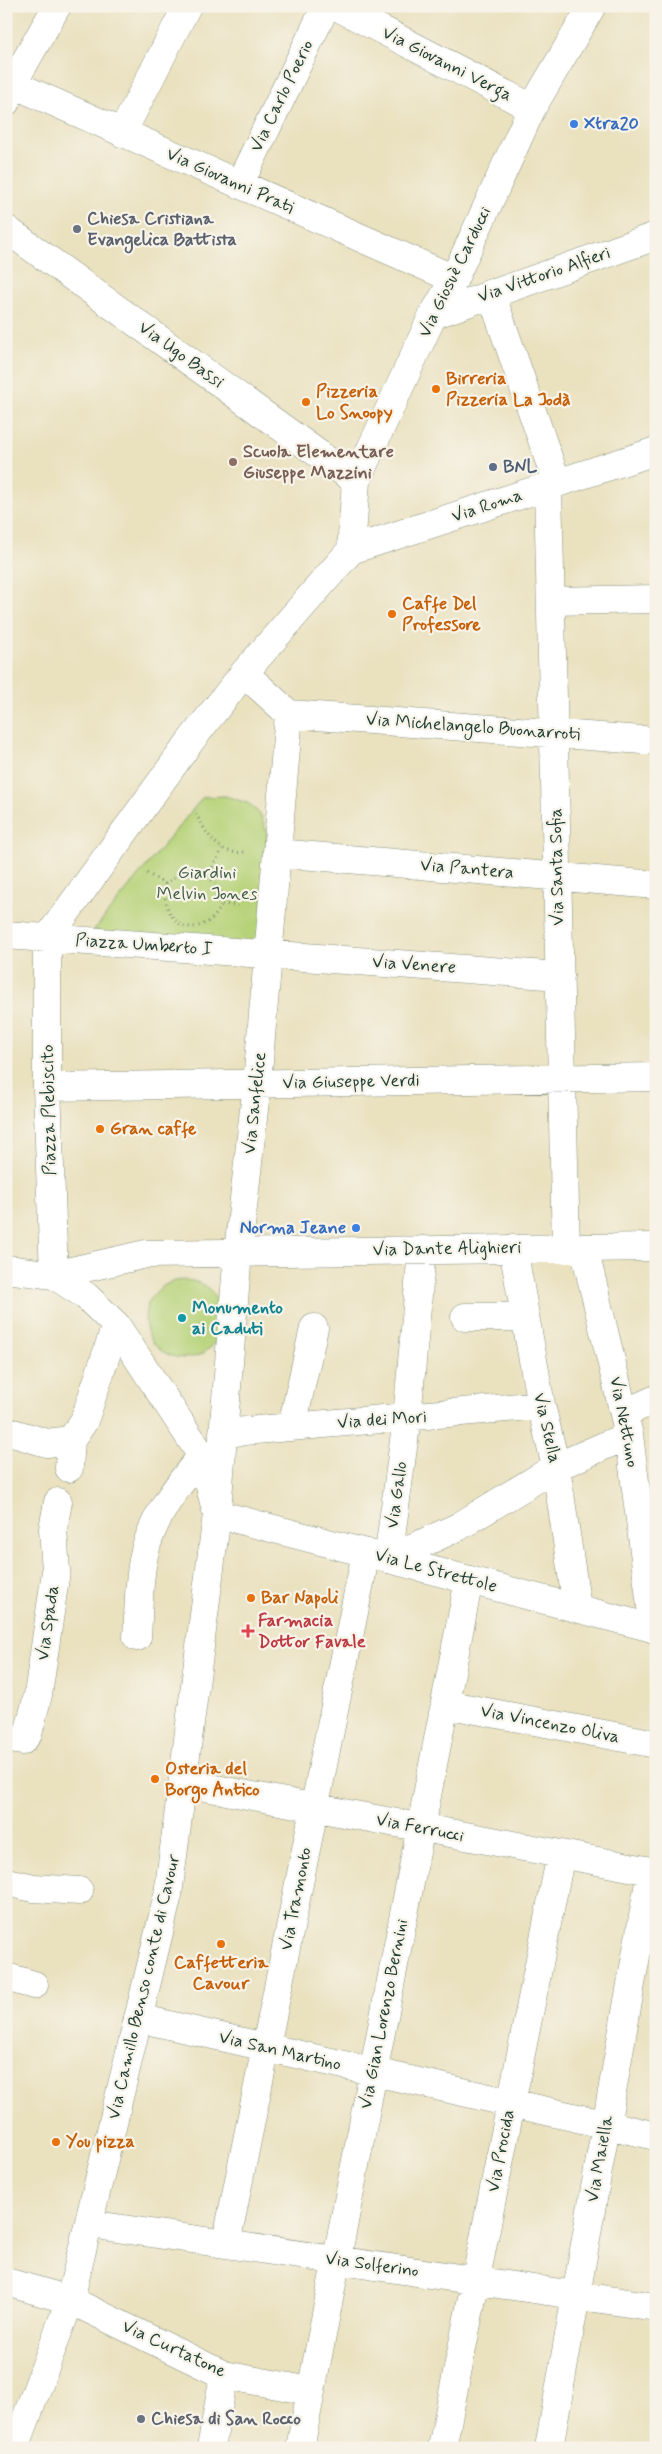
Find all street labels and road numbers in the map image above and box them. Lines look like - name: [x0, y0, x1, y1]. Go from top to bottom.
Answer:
- street label: Via Giovanni Verga: [377, 21, 516, 109]
- street label: Via Carlo Poerio: [244, 36, 320, 156]
- street label: Via Giovanni Prati: [162, 142, 298, 220]
- street label: Via Giosuè Carducci: [413, 203, 497, 341]
- street label: Via Vittorio Alfieri: [474, 241, 614, 309]
- street label: Via Ugo Bassi: [133, 316, 229, 394]
- street label: Via Roma: [448, 483, 526, 529]
- street label: Via Michelangelo Buonarroti: [365, 708, 581, 747]
- street label: Via Santa Sofia: [544, 808, 570, 926]
- street label: Via Pantera: [419, 853, 515, 885]
- street label: Piazza Umberto I: [75, 928, 213, 962]
- street label: Via Venere: [371, 950, 457, 980]
- street label: Piazza Plebiscito: [36, 1044, 62, 1176]
- street label: Via Sanfelice: [238, 1051, 272, 1155]
- street label: Via Giuseppe Verdi: [282, 1069, 420, 1095]
- street label: Via Dante Alighieri: [373, 1236, 521, 1262]
- street label: Via Nettuno: [603, 1375, 645, 1469]
- street label: Via Stella: [527, 1390, 567, 1466]
- street label: Via dei Mori: [336, 1405, 428, 1435]
- street label: Via Gallo: [380, 1460, 414, 1530]
- street label: Via Le Strettole: [372, 1543, 500, 1599]
- street label: Via Spada: [31, 1584, 65, 1662]
- street label: Via Vincenzo Oliva: [478, 1699, 622, 1749]
- street label: Via Ferrucci: [374, 1808, 466, 1848]
- street label: Via Tramonto: [274, 1845, 318, 1953]
- street label: Via Camillo Benso conte di Cavour: [102, 1852, 186, 2122]
- street label: Via Gian Lorenzo Bernini: [354, 1917, 414, 2111]
- street label: Via San Martino: [216, 2025, 344, 2077]
- street label: Via Procida: [481, 2108, 521, 2194]
- street label: Via Maiella: [581, 2113, 619, 2204]
- street label: Via Solferino: [324, 2247, 420, 2283]
- street label: Via Curtatone: [118, 2314, 230, 2384]

